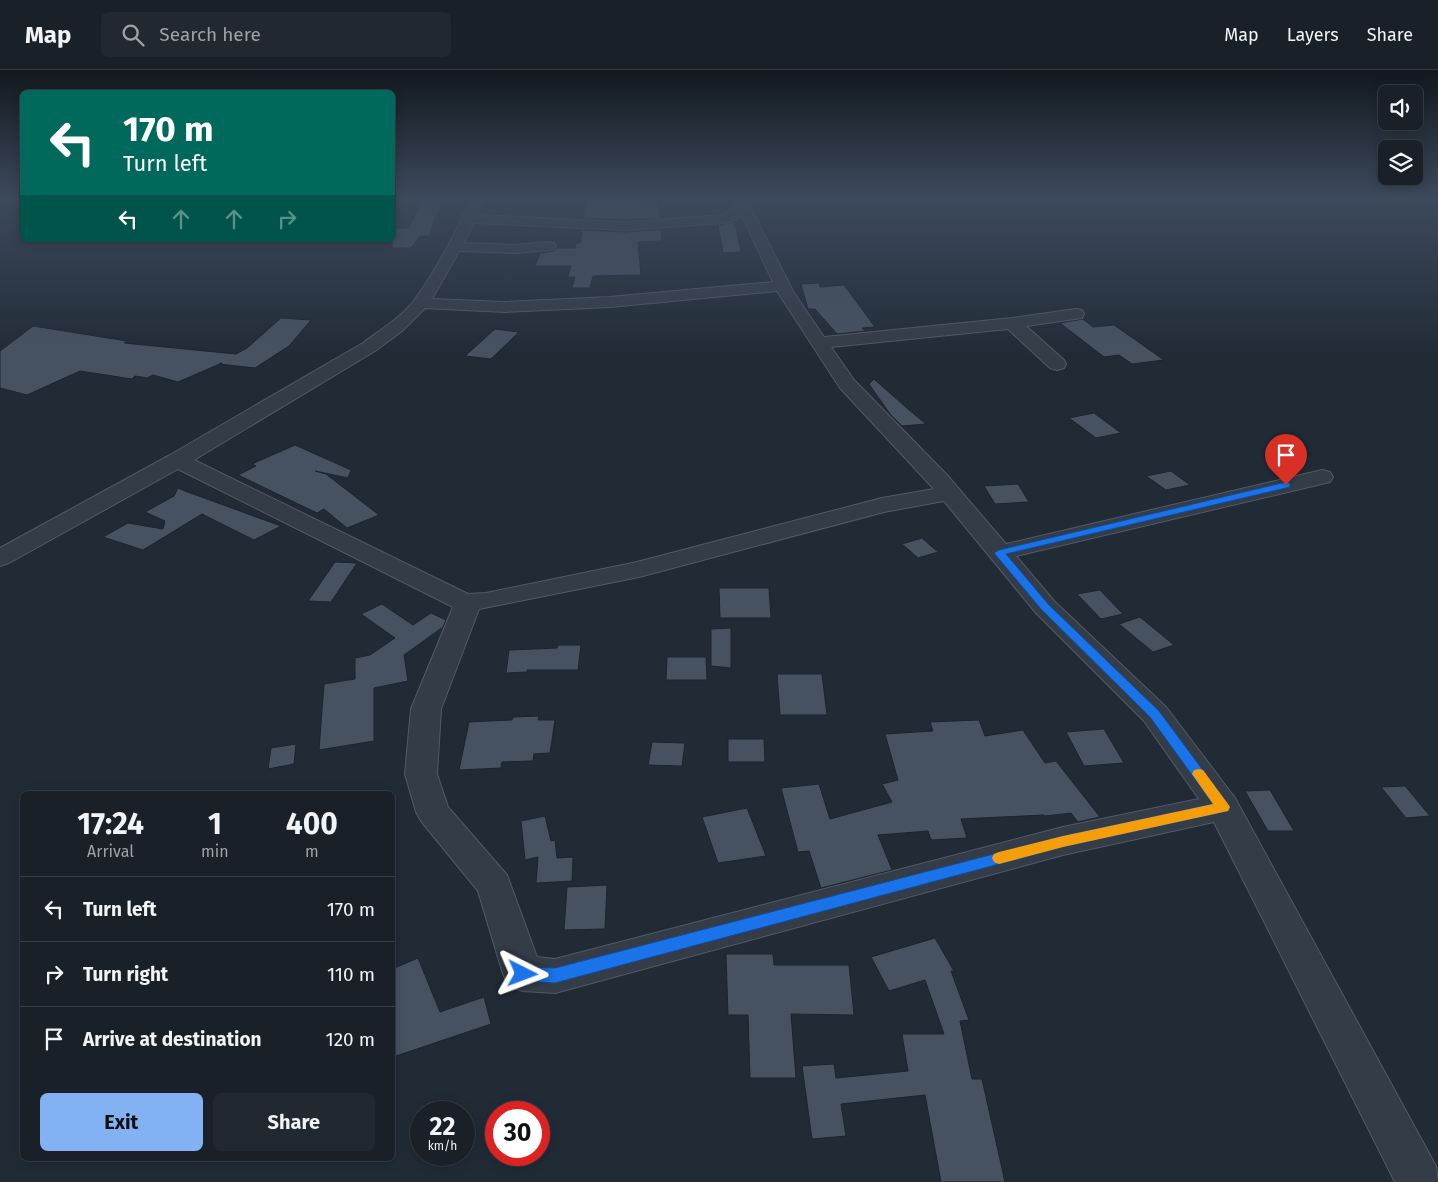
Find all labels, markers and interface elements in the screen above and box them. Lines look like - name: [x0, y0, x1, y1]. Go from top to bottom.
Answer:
- search box: [101, 12, 451, 57]
- text: Map: [25, 21, 71, 49]
- icon: search: [119, 21, 147, 49]
- text: Search here: [159, 23, 261, 46]
- text: Map: [1224, 24, 1259, 46]
- text: Layers: [1287, 24, 1339, 46]
- text: Share: [1367, 24, 1413, 46]
- map controls: [1378, 85, 1423, 185]
- button: sound: [1378, 85, 1423, 130]
- text: 170 m: [123, 108, 214, 150]
- icon: left: [40, 110, 105, 175]
- button: layers: [1378, 140, 1423, 185]
- text: Turn left: [123, 150, 207, 177]
- icon: left: [114, 205, 142, 233]
- icon: ahead: [167, 205, 195, 233]
- icon: ahead: [220, 205, 248, 233]
- icon: right: [273, 205, 301, 233]
- pin: [1265, 434, 1307, 485]
- icon: arrive: [1272, 441, 1300, 469]
- text: 17:24: [77, 806, 144, 842]
- text: 1: [208, 806, 222, 842]
- text: 400: [286, 806, 338, 842]
- text: Arrival: [87, 842, 134, 861]
- text: min: [201, 842, 229, 861]
- text: m: [305, 842, 319, 861]
- icon: left: [40, 895, 68, 923]
- text: Turn left: [83, 898, 157, 921]
- text: 170 m: [327, 898, 375, 921]
- position arrow: [496, 947, 548, 999]
- icon: right: [40, 960, 68, 988]
- text: Turn right: [83, 963, 168, 986]
- text: 110 m: [327, 963, 375, 986]
- icon: arrive: [40, 1025, 68, 1053]
- text: Arrive at destination: [83, 1028, 262, 1051]
- text: 120 m: [325, 1028, 375, 1051]
- button: Exit: [40, 1093, 203, 1151]
- button: Share: [213, 1093, 375, 1151]
- speed limit sign: 30: [485, 1101, 550, 1166]
- text: 22: [430, 1112, 455, 1142]
- text: km/h: [428, 1139, 457, 1153]

